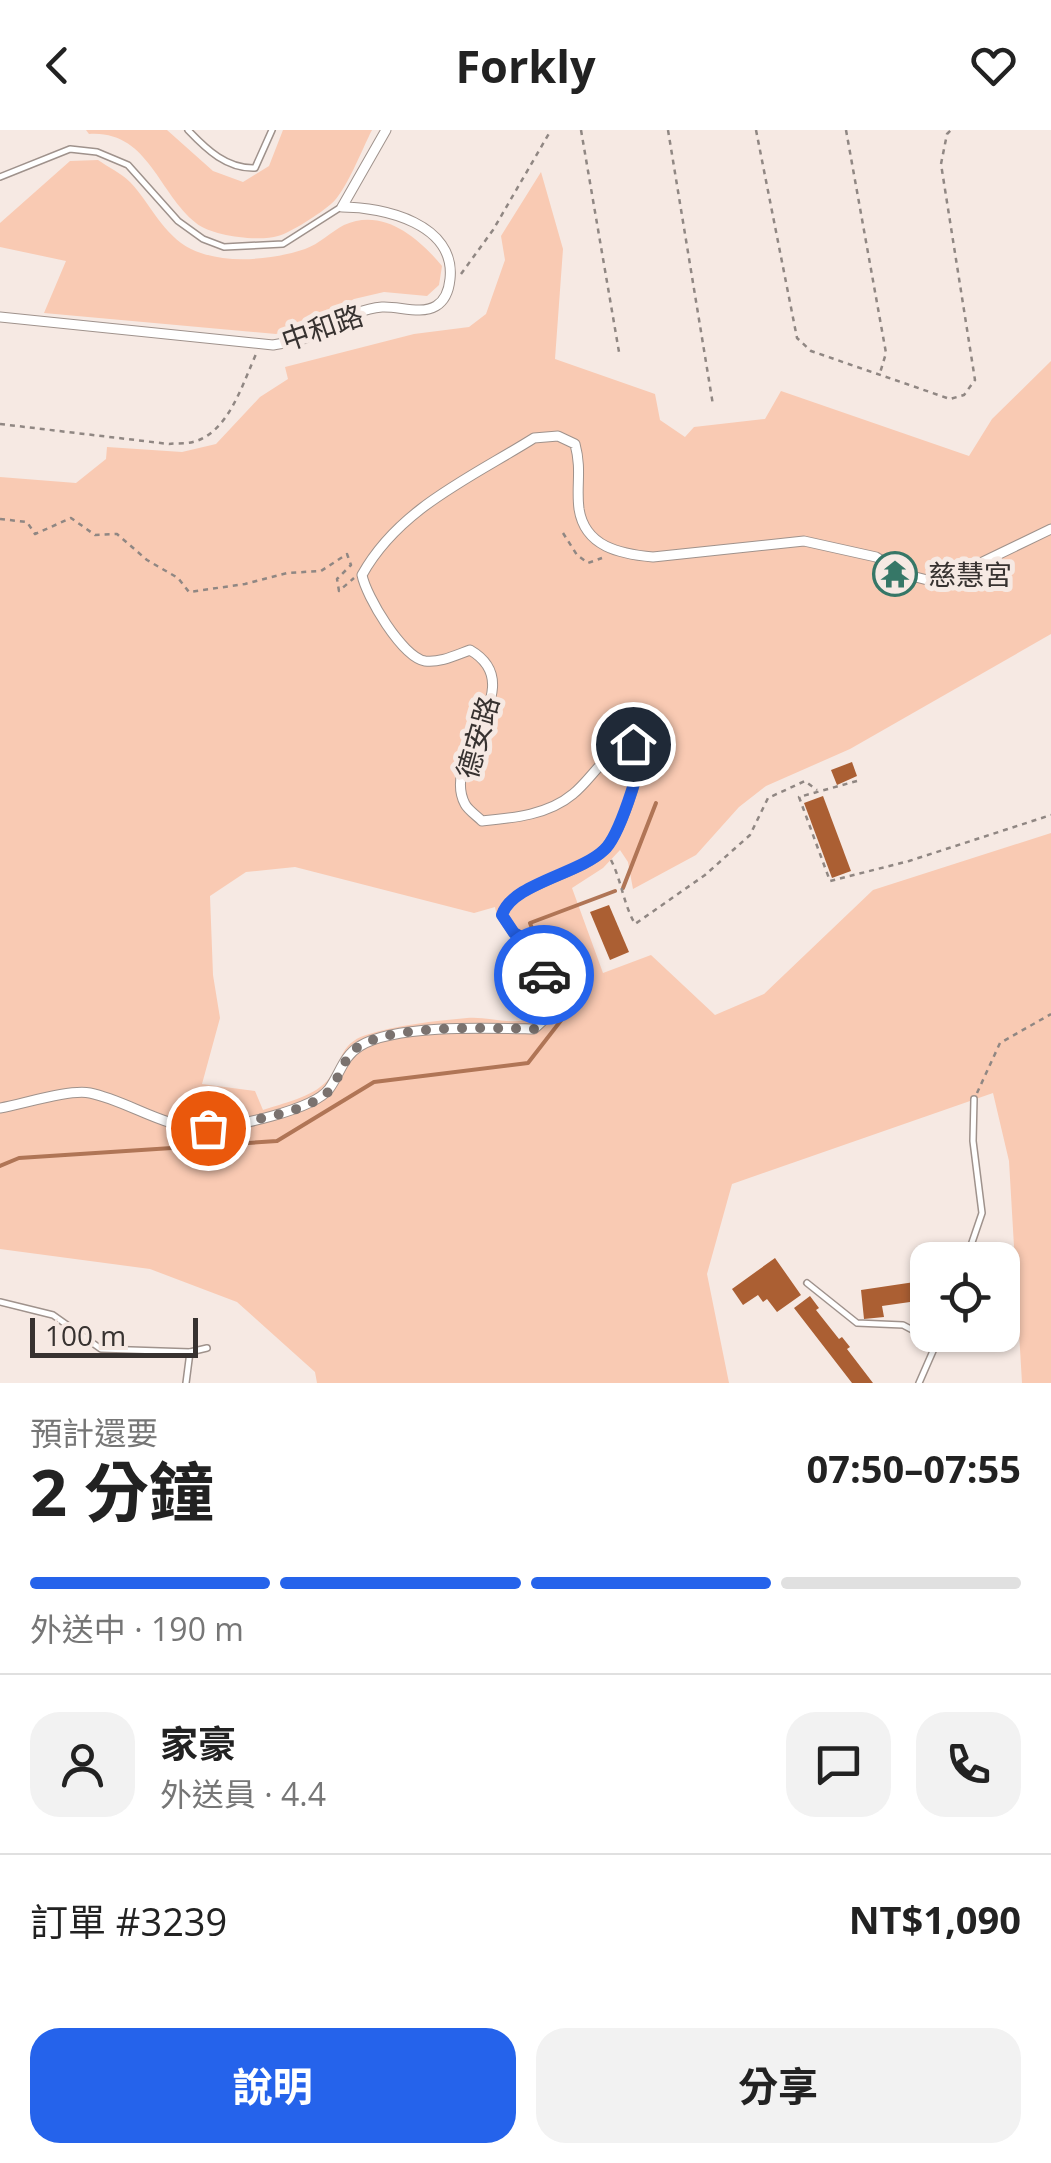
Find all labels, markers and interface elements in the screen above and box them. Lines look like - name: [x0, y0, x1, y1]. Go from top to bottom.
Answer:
- text: Forkly: [455, 35, 596, 96]
- icon: back: [30, 38, 85, 93]
- icon: heart: [966, 38, 1021, 93]
- street label: 中和路: [276, 295, 368, 359]
- temple icon: 慈慧宮: [872, 551, 918, 597]
- place label: 慈慧宮: [928, 555, 1012, 593]
- street label: 德安路: [447, 691, 507, 783]
- pin: [591, 702, 676, 787]
- icon: home: [606, 717, 661, 772]
- courier: [494, 925, 594, 1025]
- icon: car: [517, 948, 572, 1003]
- pin: [166, 1086, 251, 1171]
- icon: bag: [181, 1101, 236, 1156]
- map controls: [910, 1242, 1020, 1352]
- button: locate: [910, 1242, 1020, 1352]
- scale bar: [30, 1313, 198, 1358]
- text: 100 m: [45, 1316, 126, 1354]
- text: 預計還要: [30, 1411, 158, 1454]
- text: 07:50–07:55: [807, 1442, 1021, 1494]
- text: 2 分鐘: [30, 1447, 214, 1535]
- text: 外送中 · 190 m: [30, 1607, 244, 1650]
- button: person: [30, 1712, 135, 1817]
- button: chat: [786, 1712, 891, 1817]
- button: phone: [916, 1712, 1021, 1817]
- text: 家豪: [160, 1717, 236, 1769]
- text: 外送員 · 4.4: [160, 1772, 326, 1815]
- text: NT$1,090: [849, 1893, 1021, 1945]
- text: 訂單 #3239: [30, 1895, 227, 1947]
- button: 說明: [30, 2028, 516, 2143]
- button: 分享: [536, 2028, 1021, 2143]

